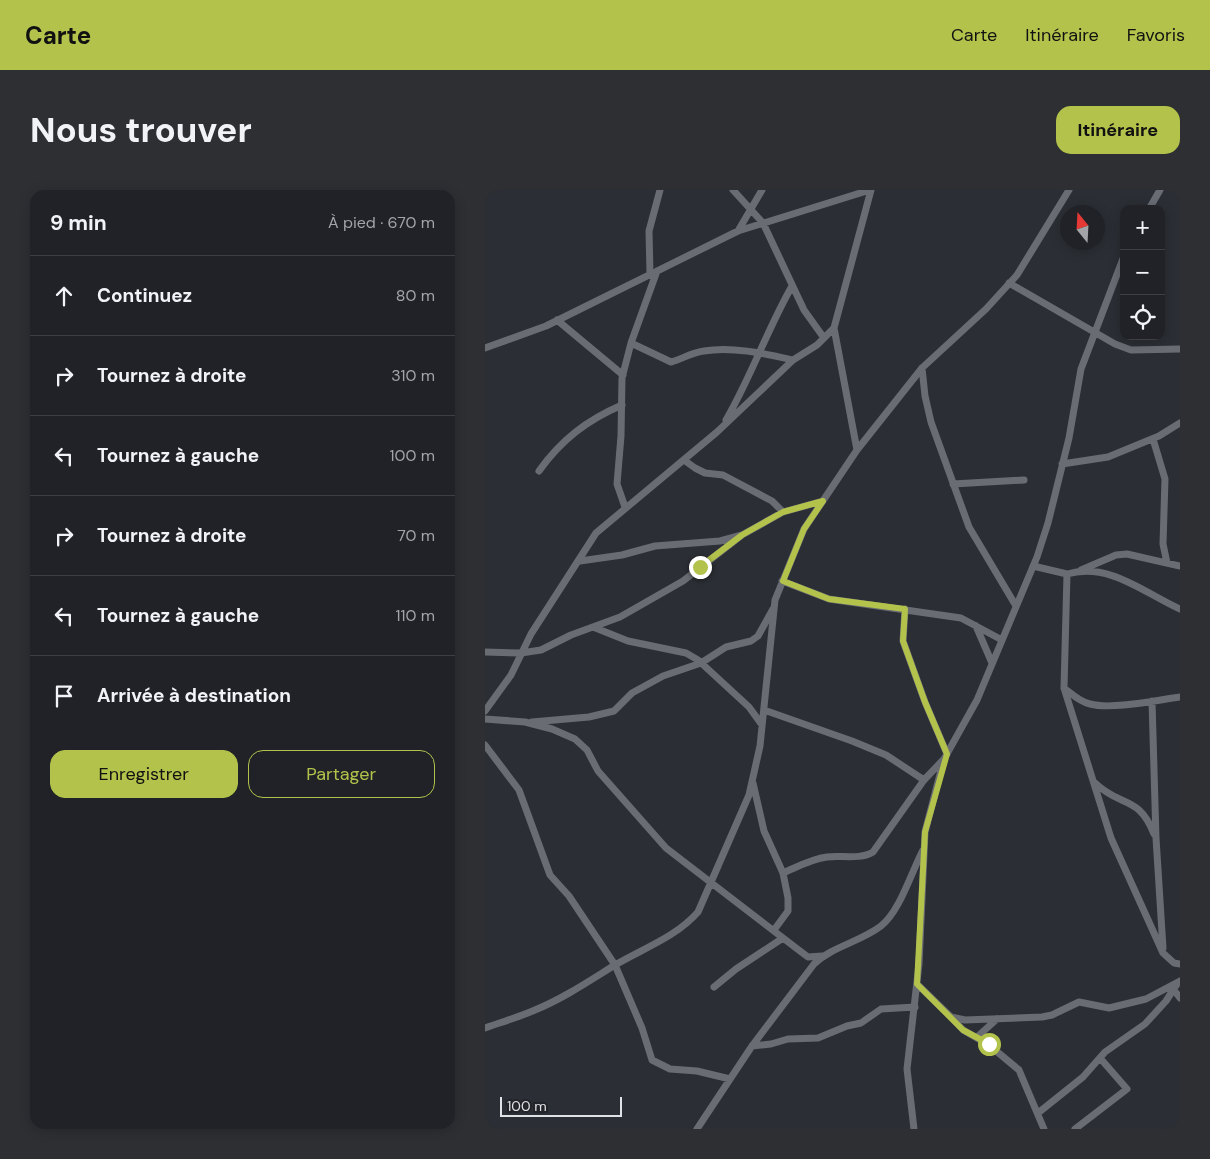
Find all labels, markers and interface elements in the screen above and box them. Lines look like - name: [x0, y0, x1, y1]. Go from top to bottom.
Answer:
- text: Carte: [25, 20, 91, 51]
- text: Carte: [951, 23, 997, 47]
- text: Itinéraire: [1025, 23, 1099, 47]
- text: Favoris: [1127, 23, 1185, 47]
- button: Itinéraire: [1056, 106, 1180, 154]
- text: Nous trouver: [30, 107, 252, 153]
- north arrow: [1060, 205, 1105, 250]
- map controls: [1120, 205, 1165, 340]
- button: +: [1120, 205, 1165, 250]
- text: 9 min: [50, 209, 107, 237]
- text: À pied · 670 m: [328, 212, 435, 233]
- button: −: [1120, 250, 1165, 295]
- icon: ahead: [50, 282, 78, 310]
- text: Continuez: [97, 283, 192, 308]
- text: 80 m: [396, 285, 435, 306]
- button: locate: [1120, 295, 1165, 340]
- icon: right: [50, 362, 78, 390]
- text: Tournez à droite: [97, 363, 247, 388]
- text: 310 m: [391, 365, 435, 386]
- icon: left: [50, 442, 78, 470]
- text: Tournez à gauche: [97, 443, 259, 468]
- text: 100 m: [390, 445, 435, 466]
- icon: right: [50, 522, 78, 550]
- text: Tournez à droite: [97, 523, 247, 548]
- text: 70 m: [397, 525, 435, 546]
- route end: [689, 556, 712, 579]
- icon: left: [50, 602, 78, 630]
- text: Tournez à gauche: [97, 603, 259, 628]
- text: 110 m: [396, 605, 435, 626]
- icon: arrive: [50, 682, 78, 710]
- text: Arrivée à destination: [97, 683, 291, 708]
- button: Enregistrer: [50, 750, 238, 798]
- button: Partager: [248, 750, 435, 798]
- route start: [978, 1033, 1001, 1056]
- scale bar: [500, 1094, 623, 1117]
- text: 100 m: [507, 1097, 547, 1115]

